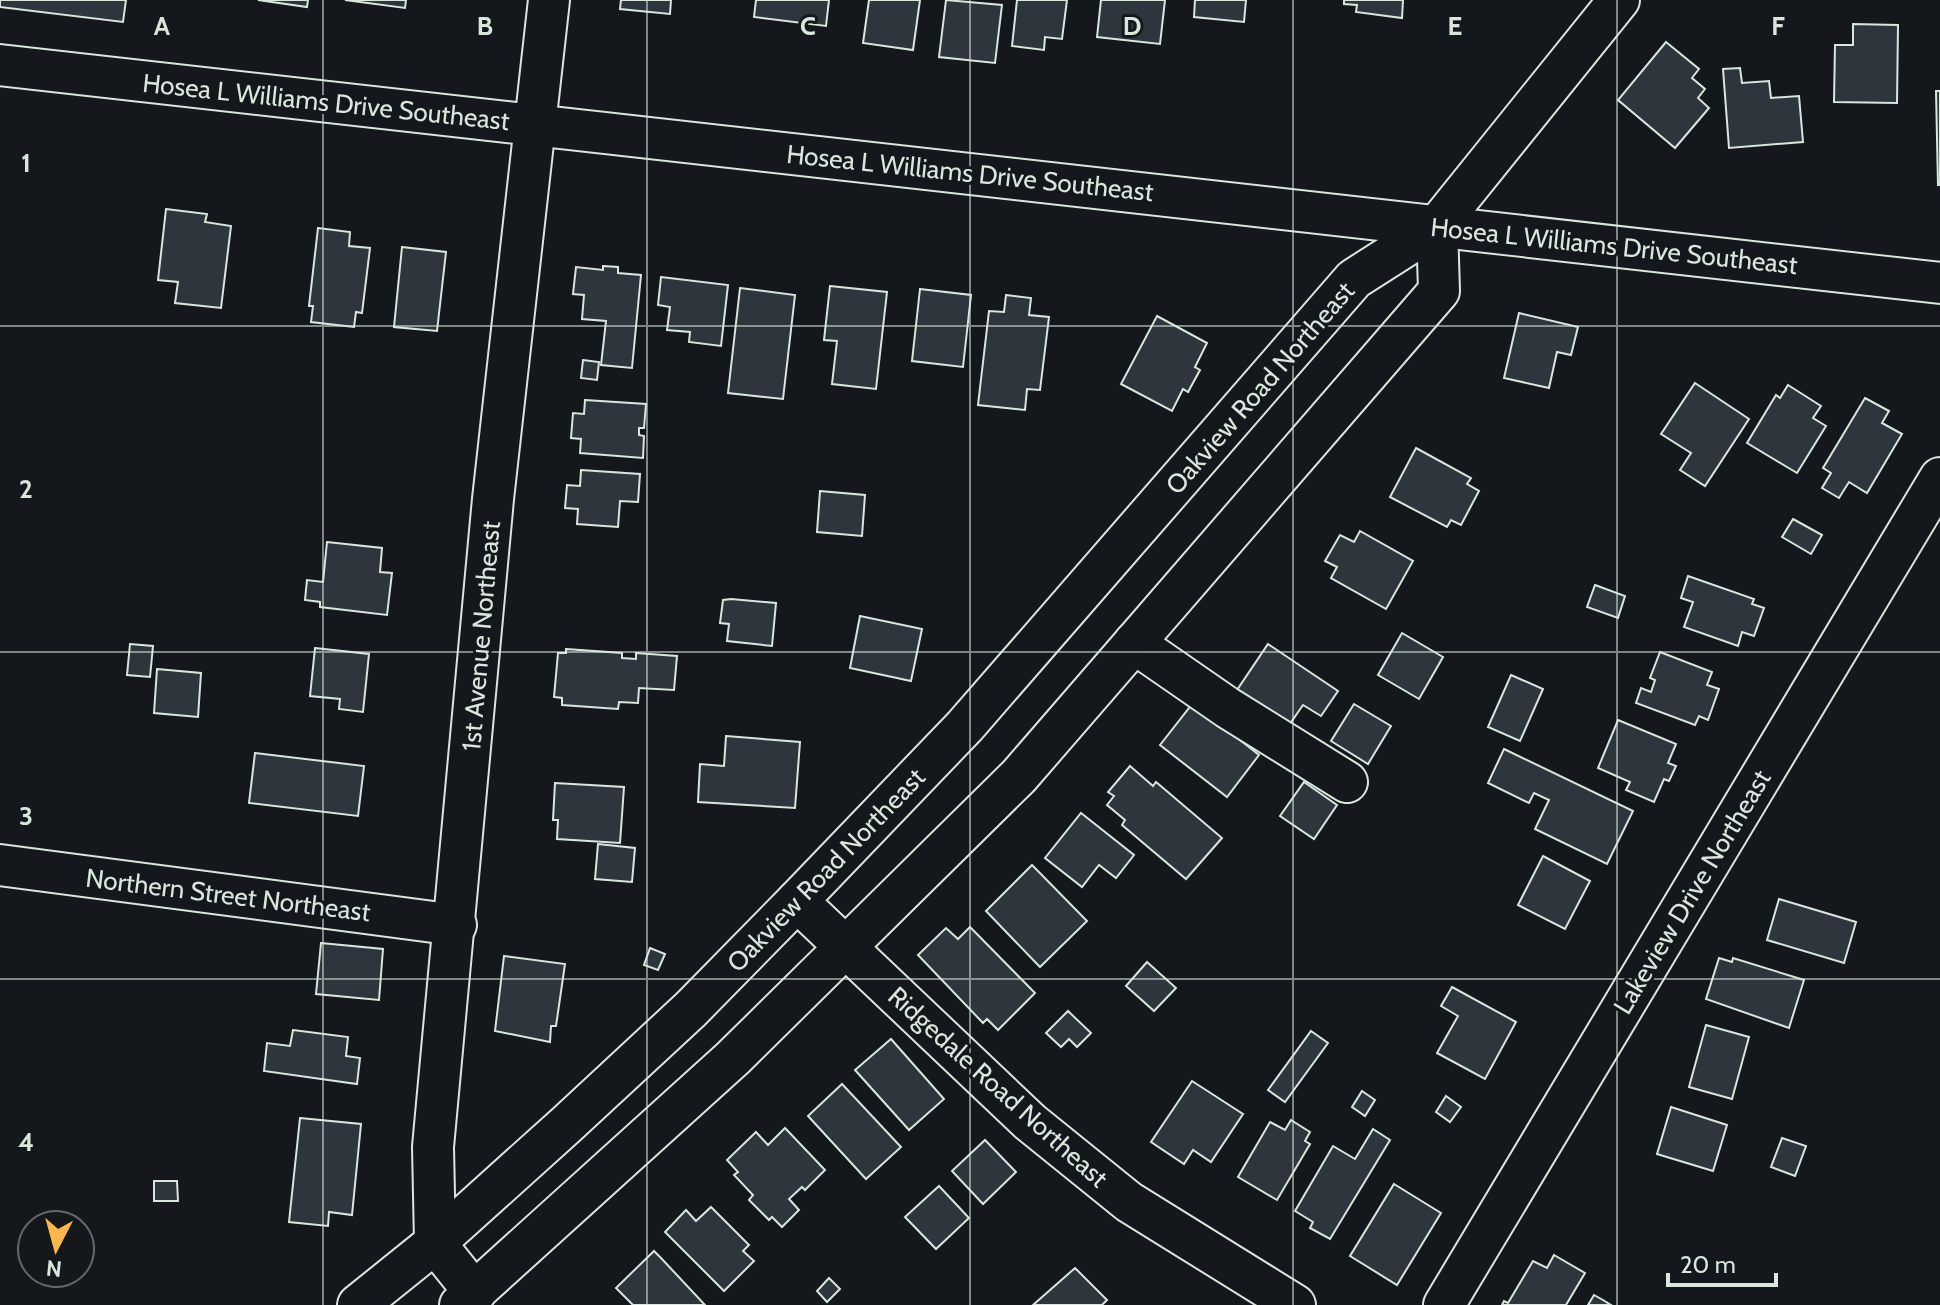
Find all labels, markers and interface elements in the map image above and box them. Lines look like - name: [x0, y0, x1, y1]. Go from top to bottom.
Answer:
- text: A: [154, 10, 171, 42]
- text: B: [477, 10, 493, 42]
- text: C: [800, 10, 816, 42]
- text: D: [1123, 10, 1141, 42]
- text: E: [1448, 10, 1462, 42]
- text: F: [1771, 10, 1785, 42]
- street label: Hosea L Williams Drive Southeast: [141, 67, 511, 137]
- street label: Hosea L Williams Drive Southeast: [785, 138, 1155, 208]
- text: 1: [21, 147, 31, 179]
- street label: Hosea L Williams Drive Southeast: [1429, 211, 1799, 281]
- street label: Oakview Road Northeast: [1159, 275, 1361, 501]
- text: 2: [19, 473, 33, 505]
- street label: 1st Avenue Northeast: [455, 519, 507, 752]
- street label: Oakview Road Northeast: [720, 761, 932, 979]
- street label: Lakeview Drive Northeast: [1606, 764, 1778, 1020]
- text: 3: [19, 800, 33, 832]
- street label: Northern Street Northeast: [84, 862, 372, 928]
- street label: Ridgedale Road Northeast: [882, 980, 1115, 1194]
- text: 4: [18, 1126, 34, 1158]
- north arrow: [16, 1209, 96, 1289]
- scale bar: [1668, 1237, 1776, 1287]
- text: 20 m: [1680, 1250, 1736, 1279]
- text: N: [45, 1254, 63, 1283]

